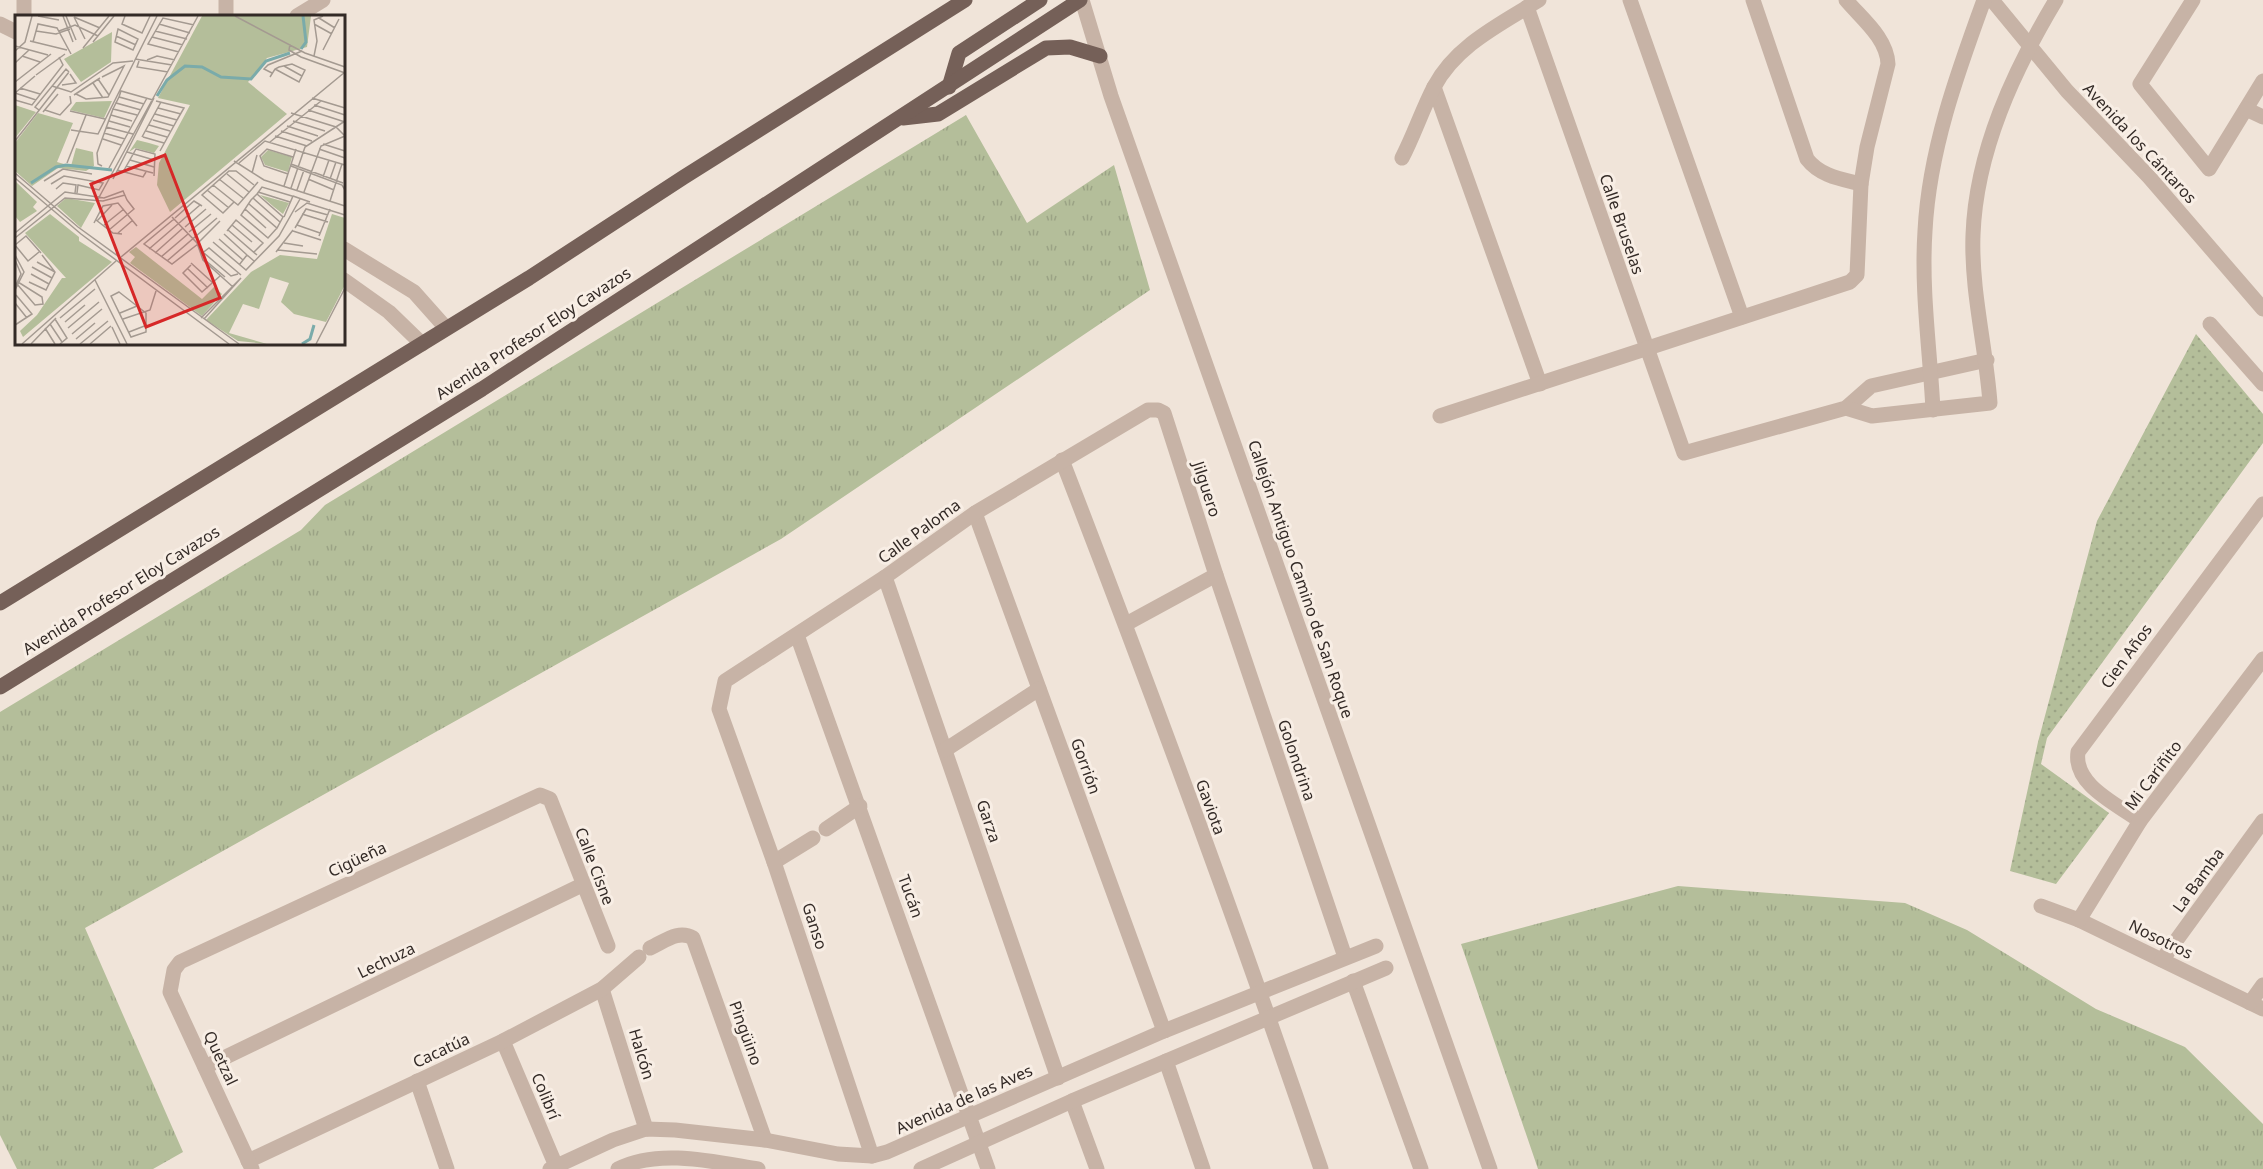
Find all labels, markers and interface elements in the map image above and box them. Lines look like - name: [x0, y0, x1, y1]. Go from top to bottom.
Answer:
- inset map: [15, 15, 345, 345]
- street label: Avenida los Cántaros: [2078, 78, 2202, 208]
- street label: Calle Bruselas: [1595, 171, 1649, 277]
- street label: Avenida Profesor Eloy Cavazos: [431, 262, 635, 404]
- street label: Callejón Antiguo Camino de San Roque: [1243, 437, 1359, 721]
- street label: Jilguero: [1187, 456, 1226, 520]
- street label: Calle Paloma: [873, 494, 965, 568]
- street label: Avenida Profesor Eloy Cavazos: [18, 520, 224, 660]
- street label: Cien Años: [2095, 619, 2157, 693]
- street label: Golondrina: [1273, 716, 1321, 804]
- street label: Gorrión: [1066, 735, 1106, 797]
- street label: Mi Cariñito: [2120, 736, 2186, 814]
- street label: Gaviota: [1191, 776, 1231, 838]
- street label: Garza: [971, 797, 1007, 845]
- street label: Calle Cisne: [570, 824, 620, 908]
- street label: Cigüeña: [324, 836, 390, 882]
- street label: La Bamba: [2167, 843, 2229, 917]
- street label: Tucán: [893, 871, 929, 921]
- street label: Ganso: [797, 900, 833, 952]
- street label: Nosotros: [2125, 914, 2197, 964]
- street label: Lechuza: [354, 937, 418, 983]
- street label: Pingüino: [724, 998, 768, 1068]
- street label: Halcón: [624, 1026, 660, 1082]
- street label: Quetzal: [199, 1027, 243, 1089]
- street label: Cacatúa: [409, 1027, 473, 1073]
- street label: Avenida de las Aves: [892, 1059, 1036, 1139]
- street label: Colibrí: [526, 1069, 566, 1123]

